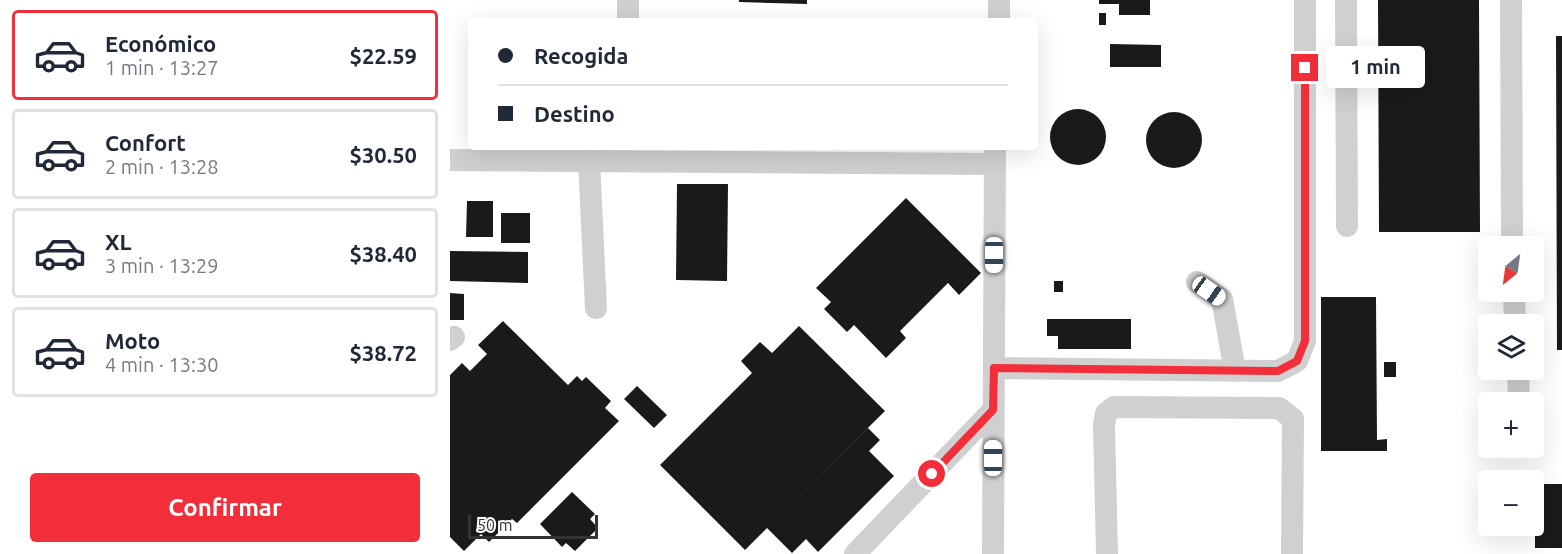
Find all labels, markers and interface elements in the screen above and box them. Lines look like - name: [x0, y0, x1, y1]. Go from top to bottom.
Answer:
- icon: car: [33, 28, 87, 82]
- text: Económico: [105, 31, 216, 56]
- text: $22.59: [350, 43, 417, 68]
- text: Recogida: [534, 43, 629, 68]
- callout: 1 min: [1326, 47, 1425, 89]
- route end: [1291, 54, 1318, 81]
- text: 1 min: [1350, 55, 1401, 78]
- text: 1 min · 13:27: [105, 56, 219, 79]
- text: Destino: [534, 101, 615, 126]
- icon: car: [33, 127, 87, 181]
- text: Confort: [105, 130, 186, 155]
- text: $30.50: [350, 142, 417, 167]
- text: 2 min · 13:28: [105, 155, 219, 178]
- icon: car: [33, 226, 87, 280]
- text: XL: [105, 229, 132, 254]
- north arrow: [1478, 236, 1544, 302]
- map controls: [1478, 236, 1544, 536]
- car: [985, 237, 1003, 273]
- text: $38.40: [350, 241, 417, 266]
- text: 3 min · 13:29: [105, 254, 219, 277]
- car: [1189, 273, 1229, 309]
- button: layers: [1478, 314, 1544, 380]
- icon: car: [33, 325, 87, 379]
- text: Moto: [105, 328, 160, 353]
- text: $38.72: [350, 340, 417, 365]
- text: 4 min · 13:30: [105, 353, 219, 376]
- button: +: [1478, 392, 1544, 458]
- car: [984, 440, 1002, 476]
- route start: [918, 460, 945, 487]
- button: −: [1478, 470, 1544, 536]
- button: Confirmar: [30, 473, 420, 542]
- scale bar: [468, 512, 598, 540]
- text: 50 m: [477, 516, 513, 534]

